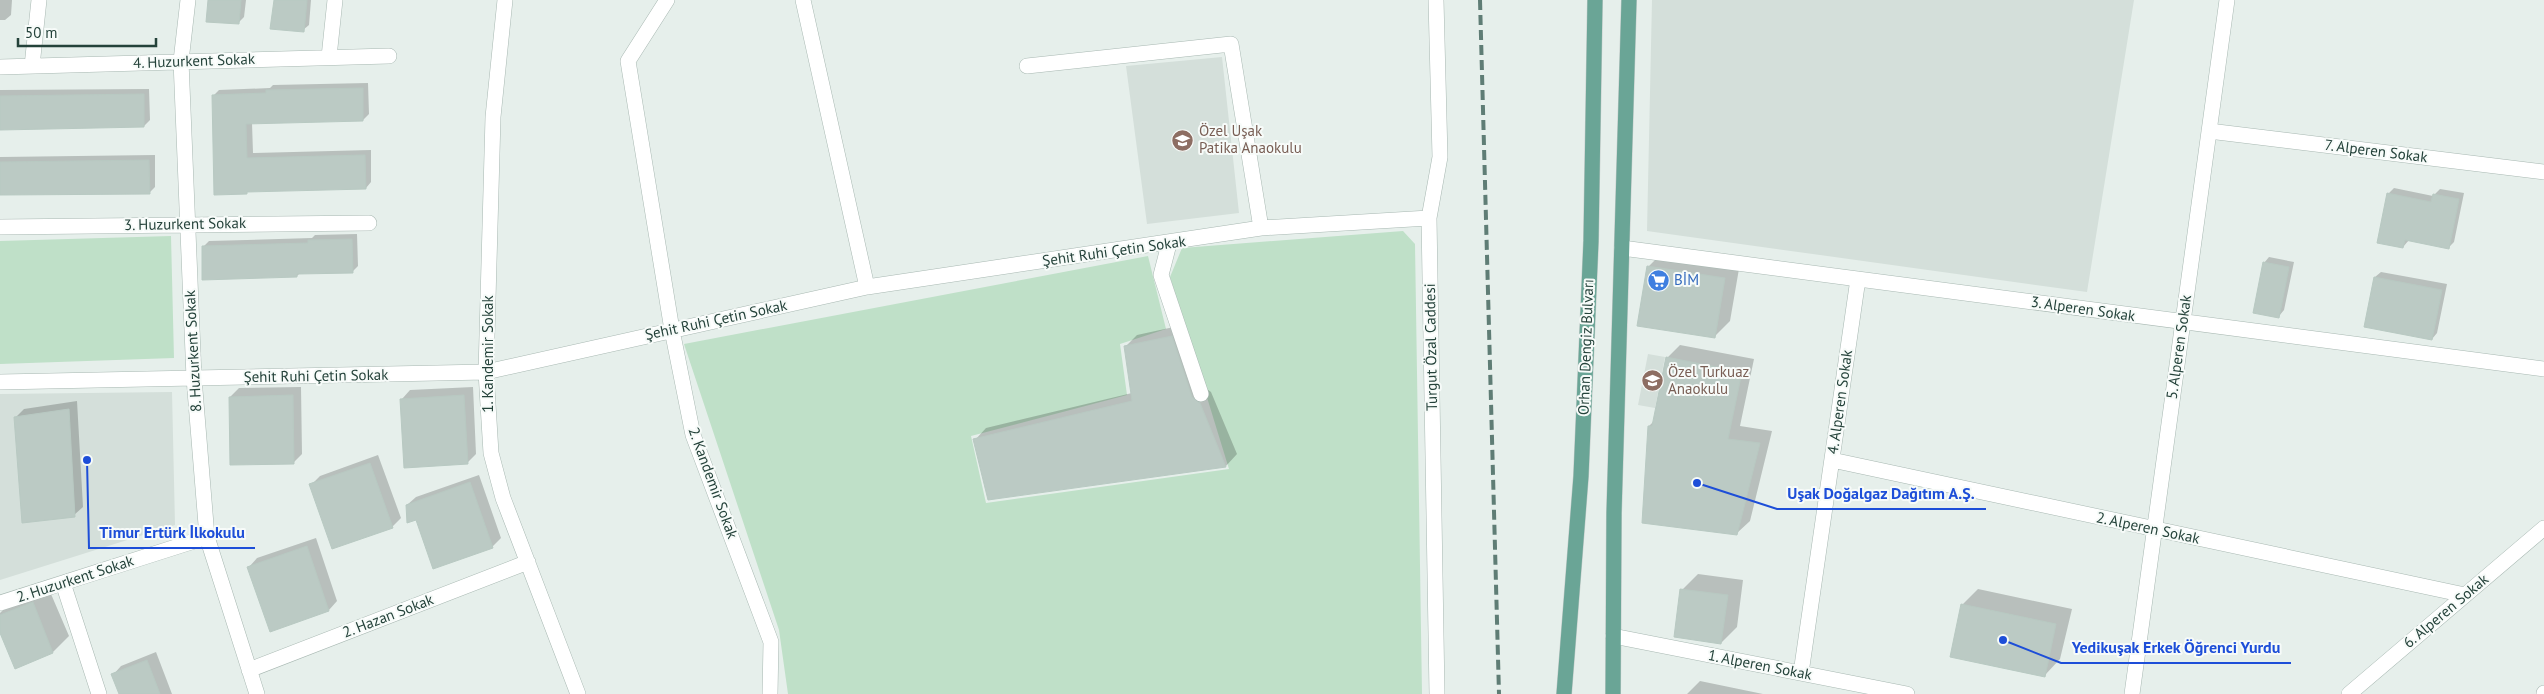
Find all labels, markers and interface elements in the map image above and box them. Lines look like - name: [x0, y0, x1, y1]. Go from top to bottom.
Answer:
- scale bar: [18, 15, 155, 47]
- text: 50 m: [25, 23, 58, 42]
- street label: 4. Huzurkent Sokak: [133, 49, 256, 72]
- place label: Özel Uşak Patika Anaokulu: [1199, 121, 1302, 157]
- school or university icon: Özel Uşak Patika Anaokulu: [1171, 128, 1195, 152]
- street label: 7. Alperen Sokak: [2323, 135, 2429, 166]
- street label: 3. Huzurkent Sokak: [124, 213, 247, 234]
- street label: Şehit Ruhi Çetin Sokak: [1041, 231, 1188, 270]
- supermarket icon: BİM: [1646, 268, 1670, 292]
- place label: BİM: [1674, 270, 1699, 289]
- street label: Orhan Dengiz Bulvarı: [1574, 279, 1597, 415]
- street label: Turgut Özal Caddesi: [1420, 283, 1441, 411]
- street label: 8. Huzurkent Sokak: [180, 289, 205, 412]
- street label: 3. Alperen Sokak: [2030, 292, 2137, 325]
- street label: 5. Alperen Sokak: [2162, 293, 2195, 400]
- street label: 1. Kandemir Sokak: [478, 294, 497, 413]
- street label: Şehit Ruhi Çetin Sokak: [643, 295, 789, 344]
- street label: 4. Alperen Sokak: [1823, 348, 1856, 455]
- place label: Özel Turkuaz Anaokulu: [1668, 362, 1749, 398]
- street label: Şehit Ruhi Çetin Sokak: [243, 365, 389, 386]
- school or university icon: Özel Turkuaz Anaokulu: [1640, 369, 1664, 393]
- street label: 2. Kandemir Sokak: [684, 424, 743, 542]
- callout: Uşak Doğalgaz Dağıtım A.Ş.: [1777, 478, 1986, 509]
- text: Uşak Doğalgaz Dağıtım A.Ş.: [1787, 483, 1975, 503]
- street label: 2. Alperen Sokak: [2095, 507, 2202, 548]
- callout: Timur Ertürk İlkokulu: [89, 517, 255, 548]
- text: Timur Ertürk İlkokulu: [99, 522, 245, 542]
- street label: 2. Huzurkent Sokak: [14, 550, 137, 606]
- street label: 6. Alperen Sokak: [2399, 569, 2493, 652]
- street label: 2. Hazan Sokak: [340, 589, 437, 642]
- callout: Yedikuşak Erkek Öğrenci Yurdu: [2061, 632, 2291, 663]
- text: Yedikuşak Erkek Öğrenci Yurdu: [2071, 637, 2280, 657]
- street label: 1. Alperen Sokak: [1707, 645, 1814, 684]

